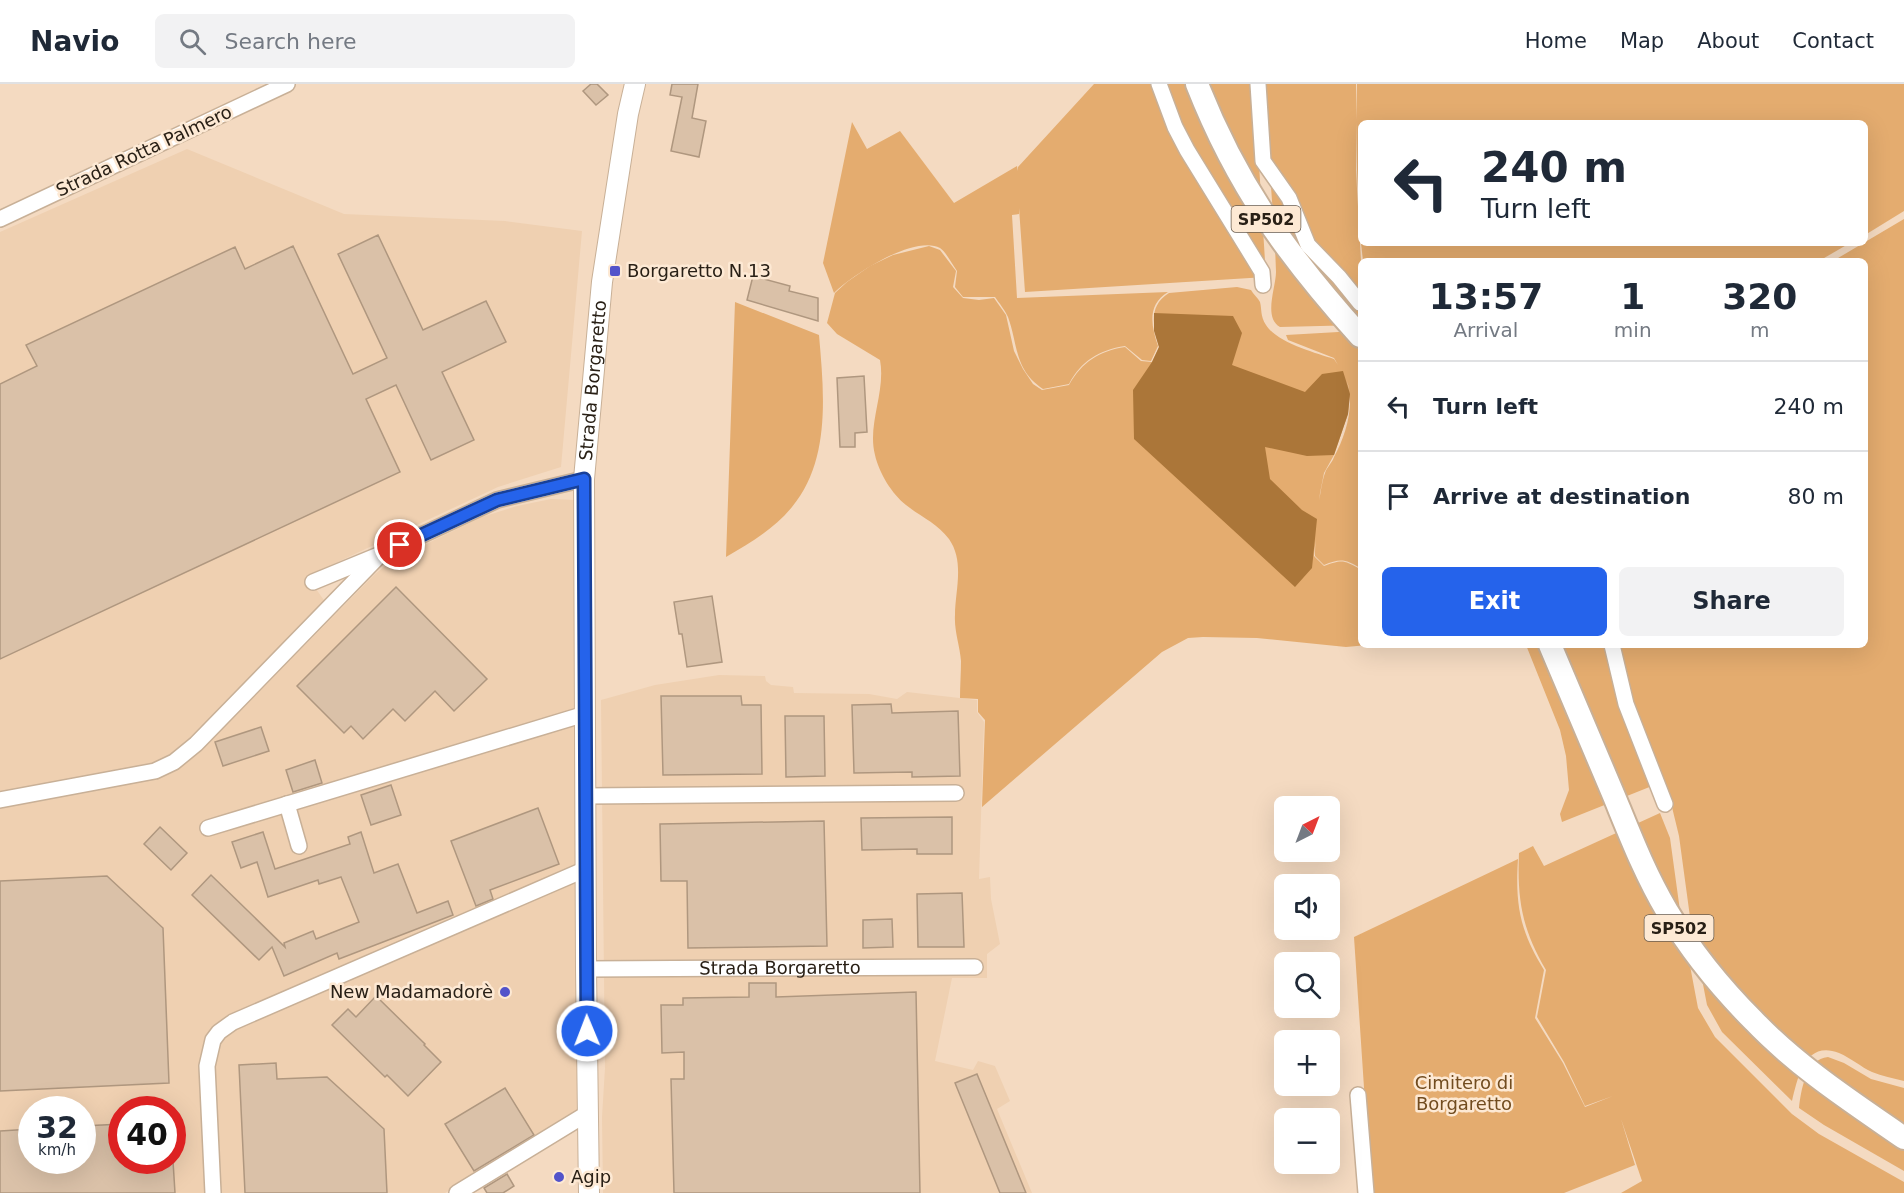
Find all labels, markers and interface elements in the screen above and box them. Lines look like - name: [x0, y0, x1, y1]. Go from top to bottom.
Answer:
- search box: [155, 14, 575, 68]
- text: Navio: [30, 25, 119, 58]
- icon: search: [176, 25, 209, 58]
- text: Search here: [224, 29, 357, 54]
- text: Home: [1525, 29, 1587, 53]
- text: Map: [1620, 29, 1664, 53]
- text: About: [1697, 29, 1759, 53]
- text: Contact: [1792, 29, 1874, 53]
- street label: Strada Rotta Palmero: [53, 101, 235, 201]
- text: 240 m: [1481, 143, 1627, 192]
- icon: left: [1382, 144, 1460, 222]
- text: Turn left: [1481, 193, 1591, 224]
- road number: SP502: [1232, 206, 1300, 232]
- place label: Borgaretto N.13: [627, 260, 771, 281]
- marker: Borgaretto N.13: [608, 264, 622, 278]
- text: 13:57: [1429, 276, 1543, 317]
- text: 1: [1620, 276, 1645, 317]
- text: 320: [1722, 276, 1797, 317]
- street label: Strada Borgaretto: [575, 299, 610, 462]
- text: Arrival: [1453, 318, 1518, 342]
- text: min: [1614, 318, 1652, 342]
- text: m: [1750, 318, 1770, 342]
- icon: left: [1382, 390, 1415, 423]
- text: Turn left: [1433, 394, 1538, 419]
- text: 240 m: [1774, 394, 1844, 419]
- icon: arrive: [1382, 480, 1415, 513]
- text: Arrive at destination: [1433, 484, 1690, 509]
- text: 80 m: [1788, 484, 1844, 509]
- pin: [374, 519, 425, 570]
- icon: arrive: [383, 528, 416, 561]
- button: Exit: [1382, 567, 1607, 636]
- button: Share: [1619, 567, 1844, 636]
- north arrow: [1274, 796, 1340, 862]
- map controls: [1274, 796, 1340, 1174]
- button: sound: [1274, 874, 1340, 940]
- road number: SP502: [1644, 915, 1714, 941]
- button: search: [1274, 952, 1340, 1018]
- street label: Strada Borgaretto: [699, 957, 861, 978]
- place label: New Madamadorè: [330, 981, 493, 1002]
- marker: New Madamadorè: [498, 985, 512, 999]
- position arrow: [555, 999, 619, 1063]
- button: +: [1274, 1030, 1340, 1096]
- park label: Cimitero di Borgaretto: [1415, 1072, 1513, 1114]
- speed limit sign: 40: [108, 1096, 186, 1174]
- button: −: [1274, 1108, 1340, 1174]
- text: 32: [36, 1110, 78, 1145]
- text: km/h: [38, 1141, 76, 1159]
- place label: Agip: [571, 1166, 611, 1187]
- marker: Agip: [552, 1170, 566, 1184]

